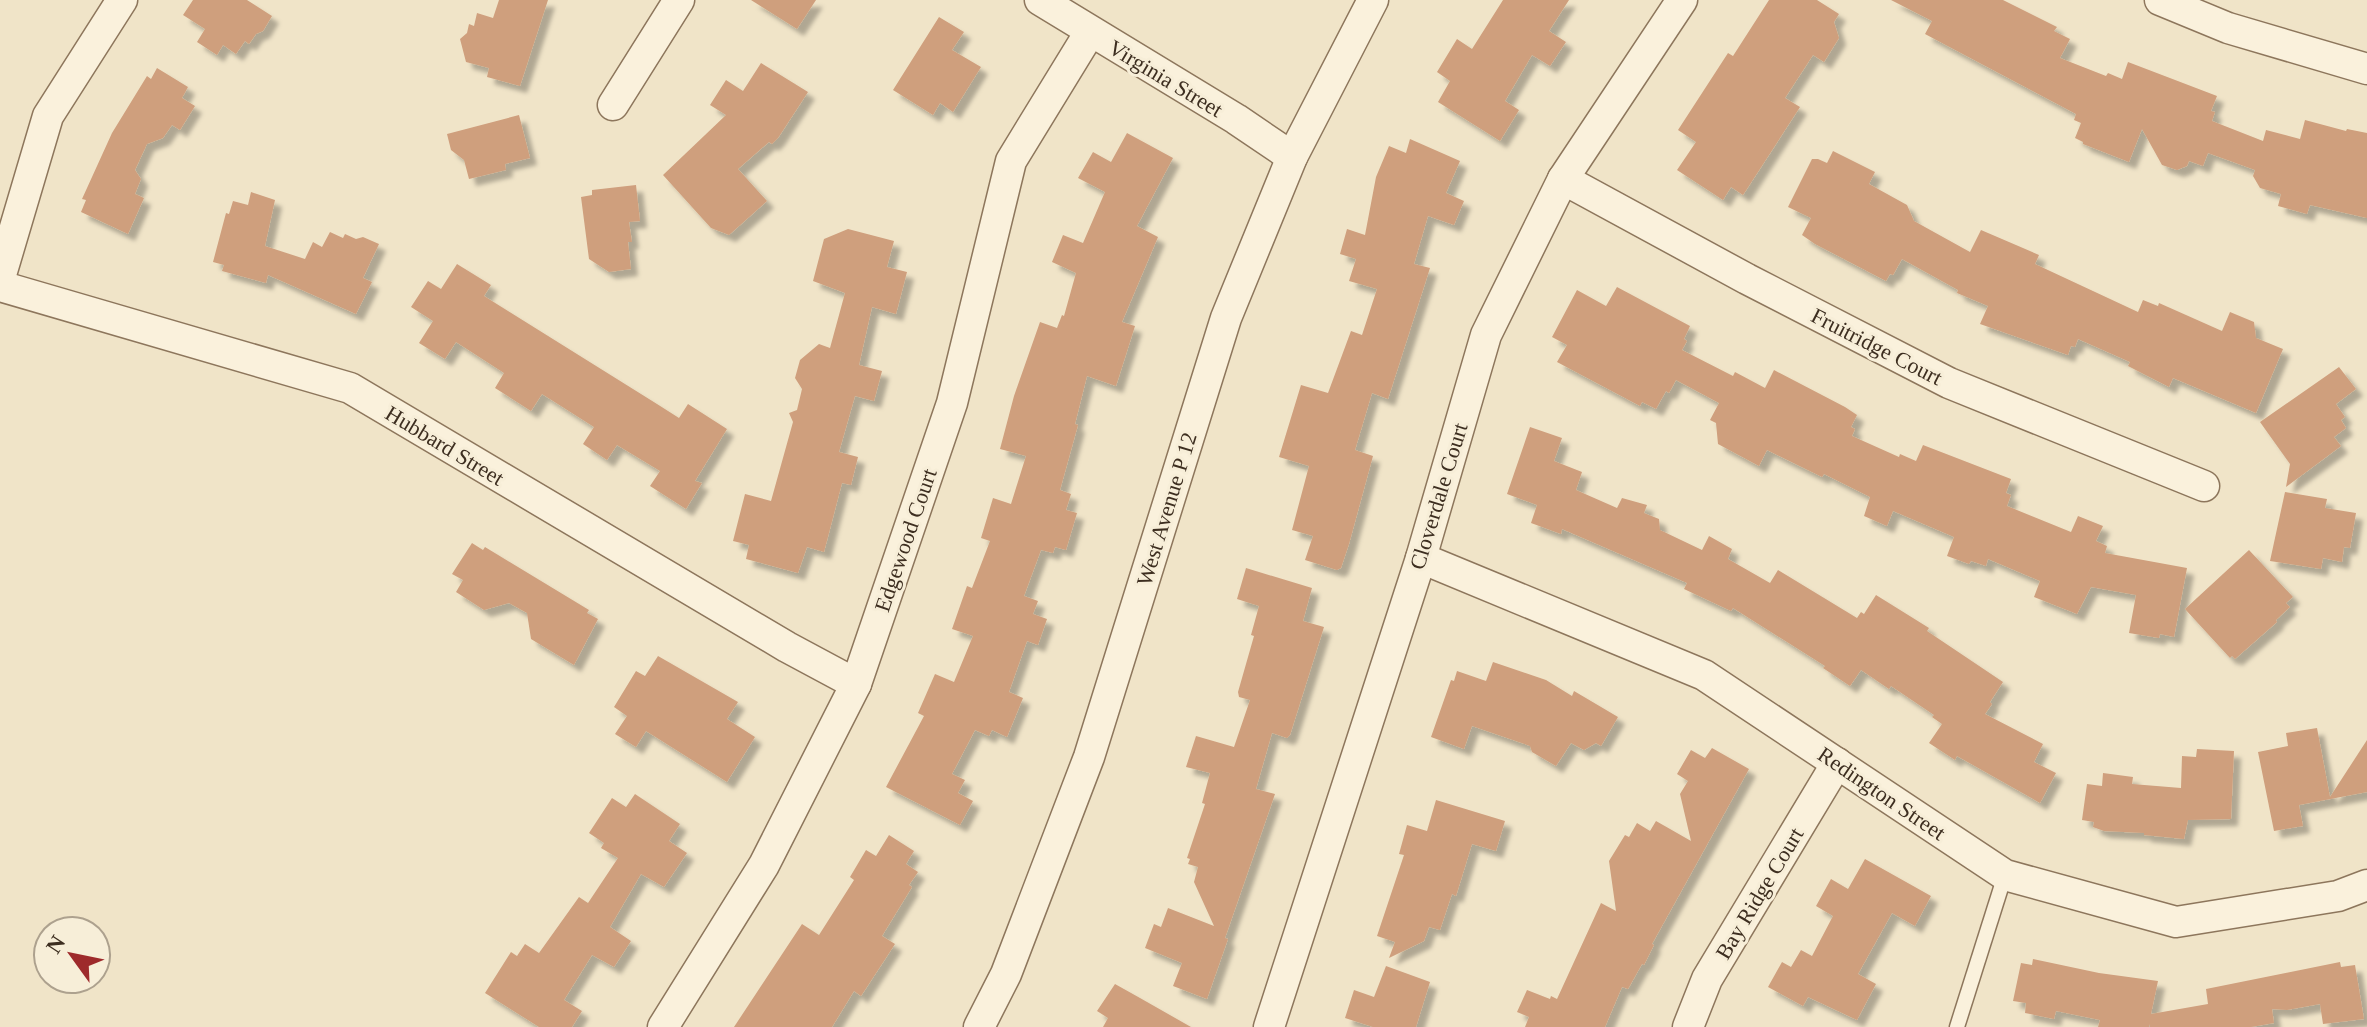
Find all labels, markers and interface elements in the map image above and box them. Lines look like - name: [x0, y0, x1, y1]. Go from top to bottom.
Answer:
- street label: Virginia Street: [1104, 35, 1227, 122]
- street label: Fruitridge Court: [1807, 303, 1946, 390]
- street label: Hubbard Street: [381, 400, 509, 491]
- street label: Cloverdale Court: [1404, 420, 1473, 573]
- street label: West Avenue P 12: [1131, 429, 1202, 589]
- street label: Edgewood Court: [869, 465, 942, 615]
- street label: Redington Street: [1813, 742, 1950, 845]
- street label: Bay Ridge Court: [1710, 823, 1809, 964]
- north arrow: [32, 915, 112, 995]
- text: N: [41, 931, 71, 958]

